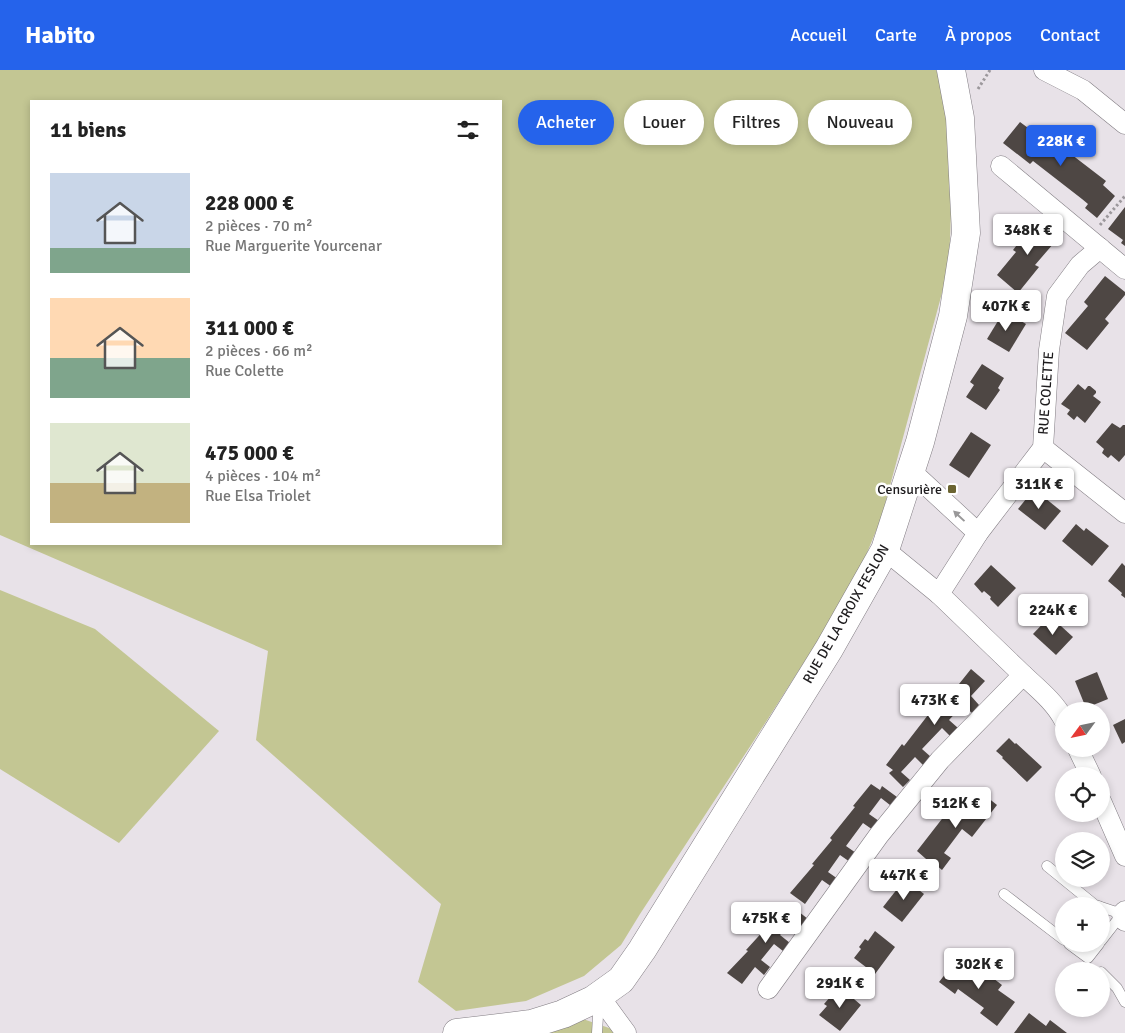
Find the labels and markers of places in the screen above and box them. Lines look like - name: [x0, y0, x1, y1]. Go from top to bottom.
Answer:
- pin: 228K €: [1020, 124, 1102, 167]
- pin: 348K €: [987, 214, 1069, 256]
- pin: 407K €: [965, 290, 1047, 332]
- pin: 311K €: [998, 468, 1080, 510]
- place label: Censurière: [877, 481, 942, 498]
- marker: Censurière: [946, 483, 958, 495]
- pin: 224K €: [1012, 594, 1094, 636]
- pin: 473K €: [894, 684, 976, 726]
- pin: 512K €: [915, 786, 997, 829]
- pin: 447K €: [863, 858, 945, 901]
- pin: 475K €: [725, 902, 807, 944]
- pin: 302K €: [938, 948, 1020, 990]
- pin: 291K €: [799, 966, 881, 1009]

